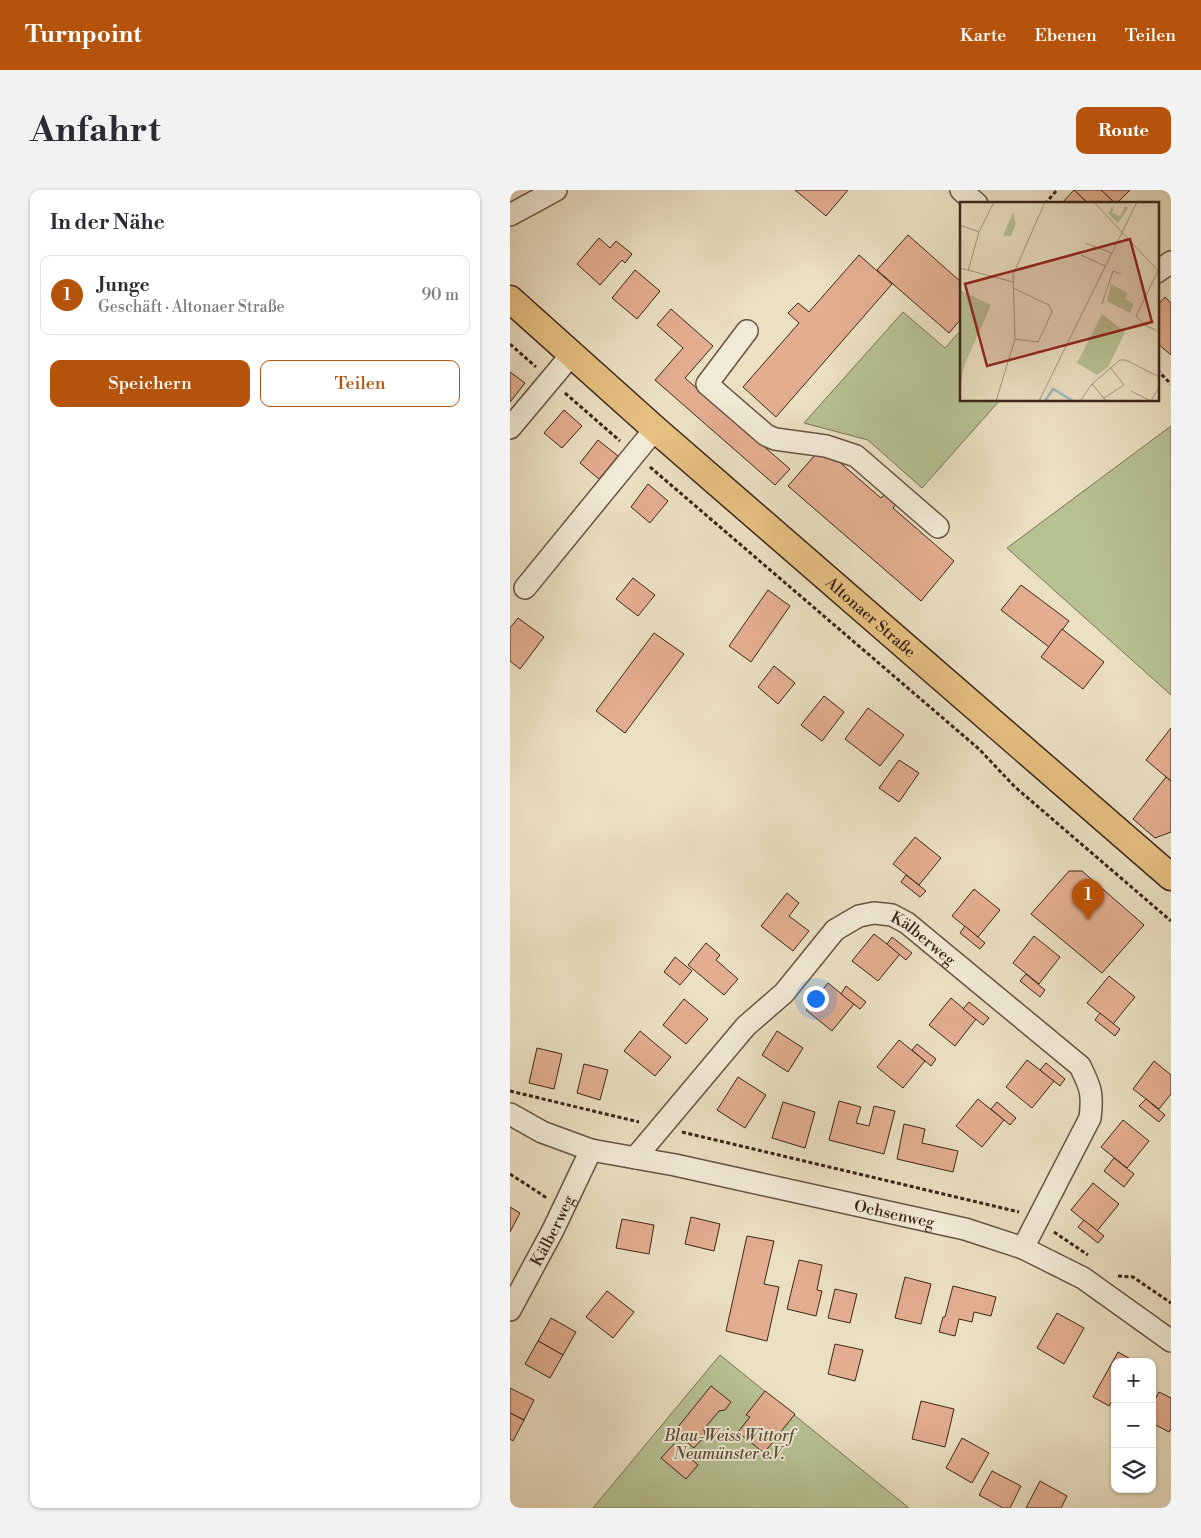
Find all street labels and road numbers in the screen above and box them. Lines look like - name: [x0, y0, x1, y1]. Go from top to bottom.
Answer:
- street label: Altonaer Straße: [820, 572, 920, 662]
- street label: Kälberweg: [887, 907, 960, 971]
- street label: Kälberweg: [526, 1191, 579, 1270]
- street label: Ochsenweg: [852, 1196, 937, 1233]

